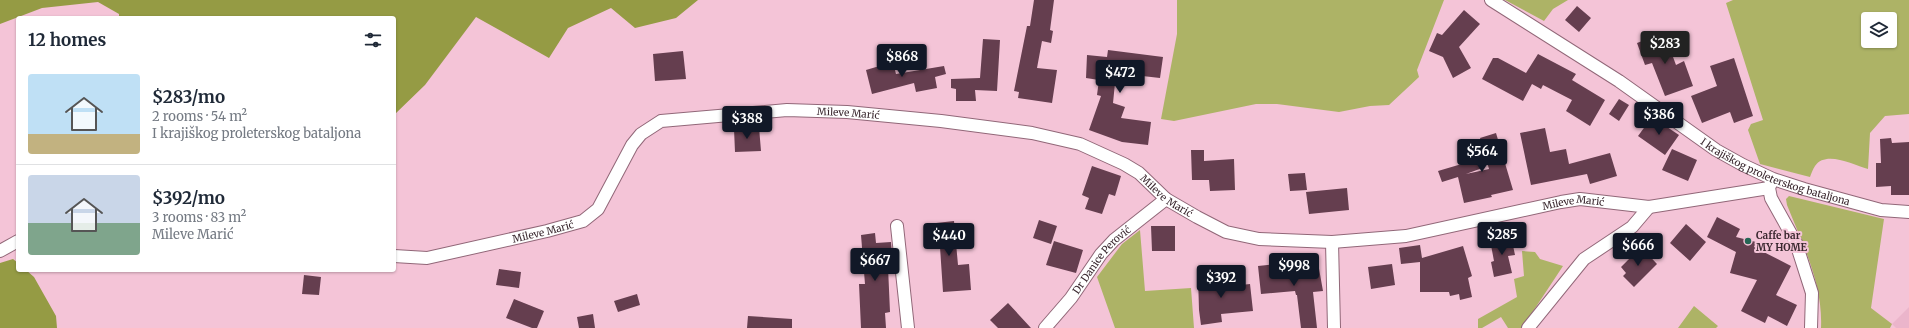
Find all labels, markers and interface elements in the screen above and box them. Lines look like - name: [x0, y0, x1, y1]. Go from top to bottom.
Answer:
- map controls: [1861, 12, 1897, 48]
- button: layers: [1861, 12, 1897, 48]
- text: 12 homes: [28, 29, 106, 51]
- icon: filters: [362, 29, 384, 51]
- pin: $283: [1641, 31, 1689, 65]
- text: $283: [1650, 35, 1680, 52]
- pin: $868: [878, 44, 926, 78]
- text: $868: [886, 48, 918, 65]
- pin: $472: [1096, 60, 1144, 94]
- text: $472: [1105, 64, 1135, 81]
- text: $283/mo: [152, 86, 225, 108]
- icon: home: [60, 90, 108, 138]
- pin: $386: [1635, 102, 1683, 136]
- street label: Mileve Marić: [817, 105, 880, 122]
- pin: $388: [723, 106, 771, 140]
- text: $386: [1643, 106, 1675, 123]
- text: 2 rooms · 54 m²: [152, 108, 247, 125]
- text: $388: [731, 110, 763, 127]
- text: I krajiškog proleterskog bataljona: [152, 125, 361, 142]
- street label: I krajiškog proleterskog bataljona: [1698, 135, 1852, 208]
- pin: $564: [1458, 139, 1506, 173]
- text: $564: [1466, 143, 1498, 160]
- street label: Mileve Marić: [1137, 172, 1195, 220]
- text: $392/mo: [152, 187, 225, 209]
- icon: home: [60, 191, 108, 239]
- street label: Mileve Marić: [1541, 193, 1605, 213]
- text: 3 rooms · 83 m²: [152, 209, 246, 226]
- street label: Mileve Marić: [511, 218, 575, 246]
- pin: $285: [1478, 222, 1526, 256]
- pin: $440: [925, 223, 973, 257]
- street label: Dr Danice Perović: [1070, 223, 1134, 296]
- text: Mileve Marić: [152, 226, 234, 243]
- text: $285: [1486, 226, 1518, 243]
- text: $440: [932, 227, 966, 244]
- place label: Caffe bar MY HOME: [1756, 229, 1808, 254]
- pin: $666: [1614, 233, 1662, 267]
- marker: Caffe bar MY HOME: [1743, 236, 1753, 246]
- text: $666: [1622, 237, 1654, 254]
- pin: $667: [851, 248, 899, 282]
- text: $667: [859, 252, 891, 269]
- pin: $998: [1270, 253, 1318, 287]
- text: $998: [1278, 257, 1310, 274]
- pin: $392: [1197, 265, 1245, 299]
- text: $392: [1206, 269, 1236, 286]

